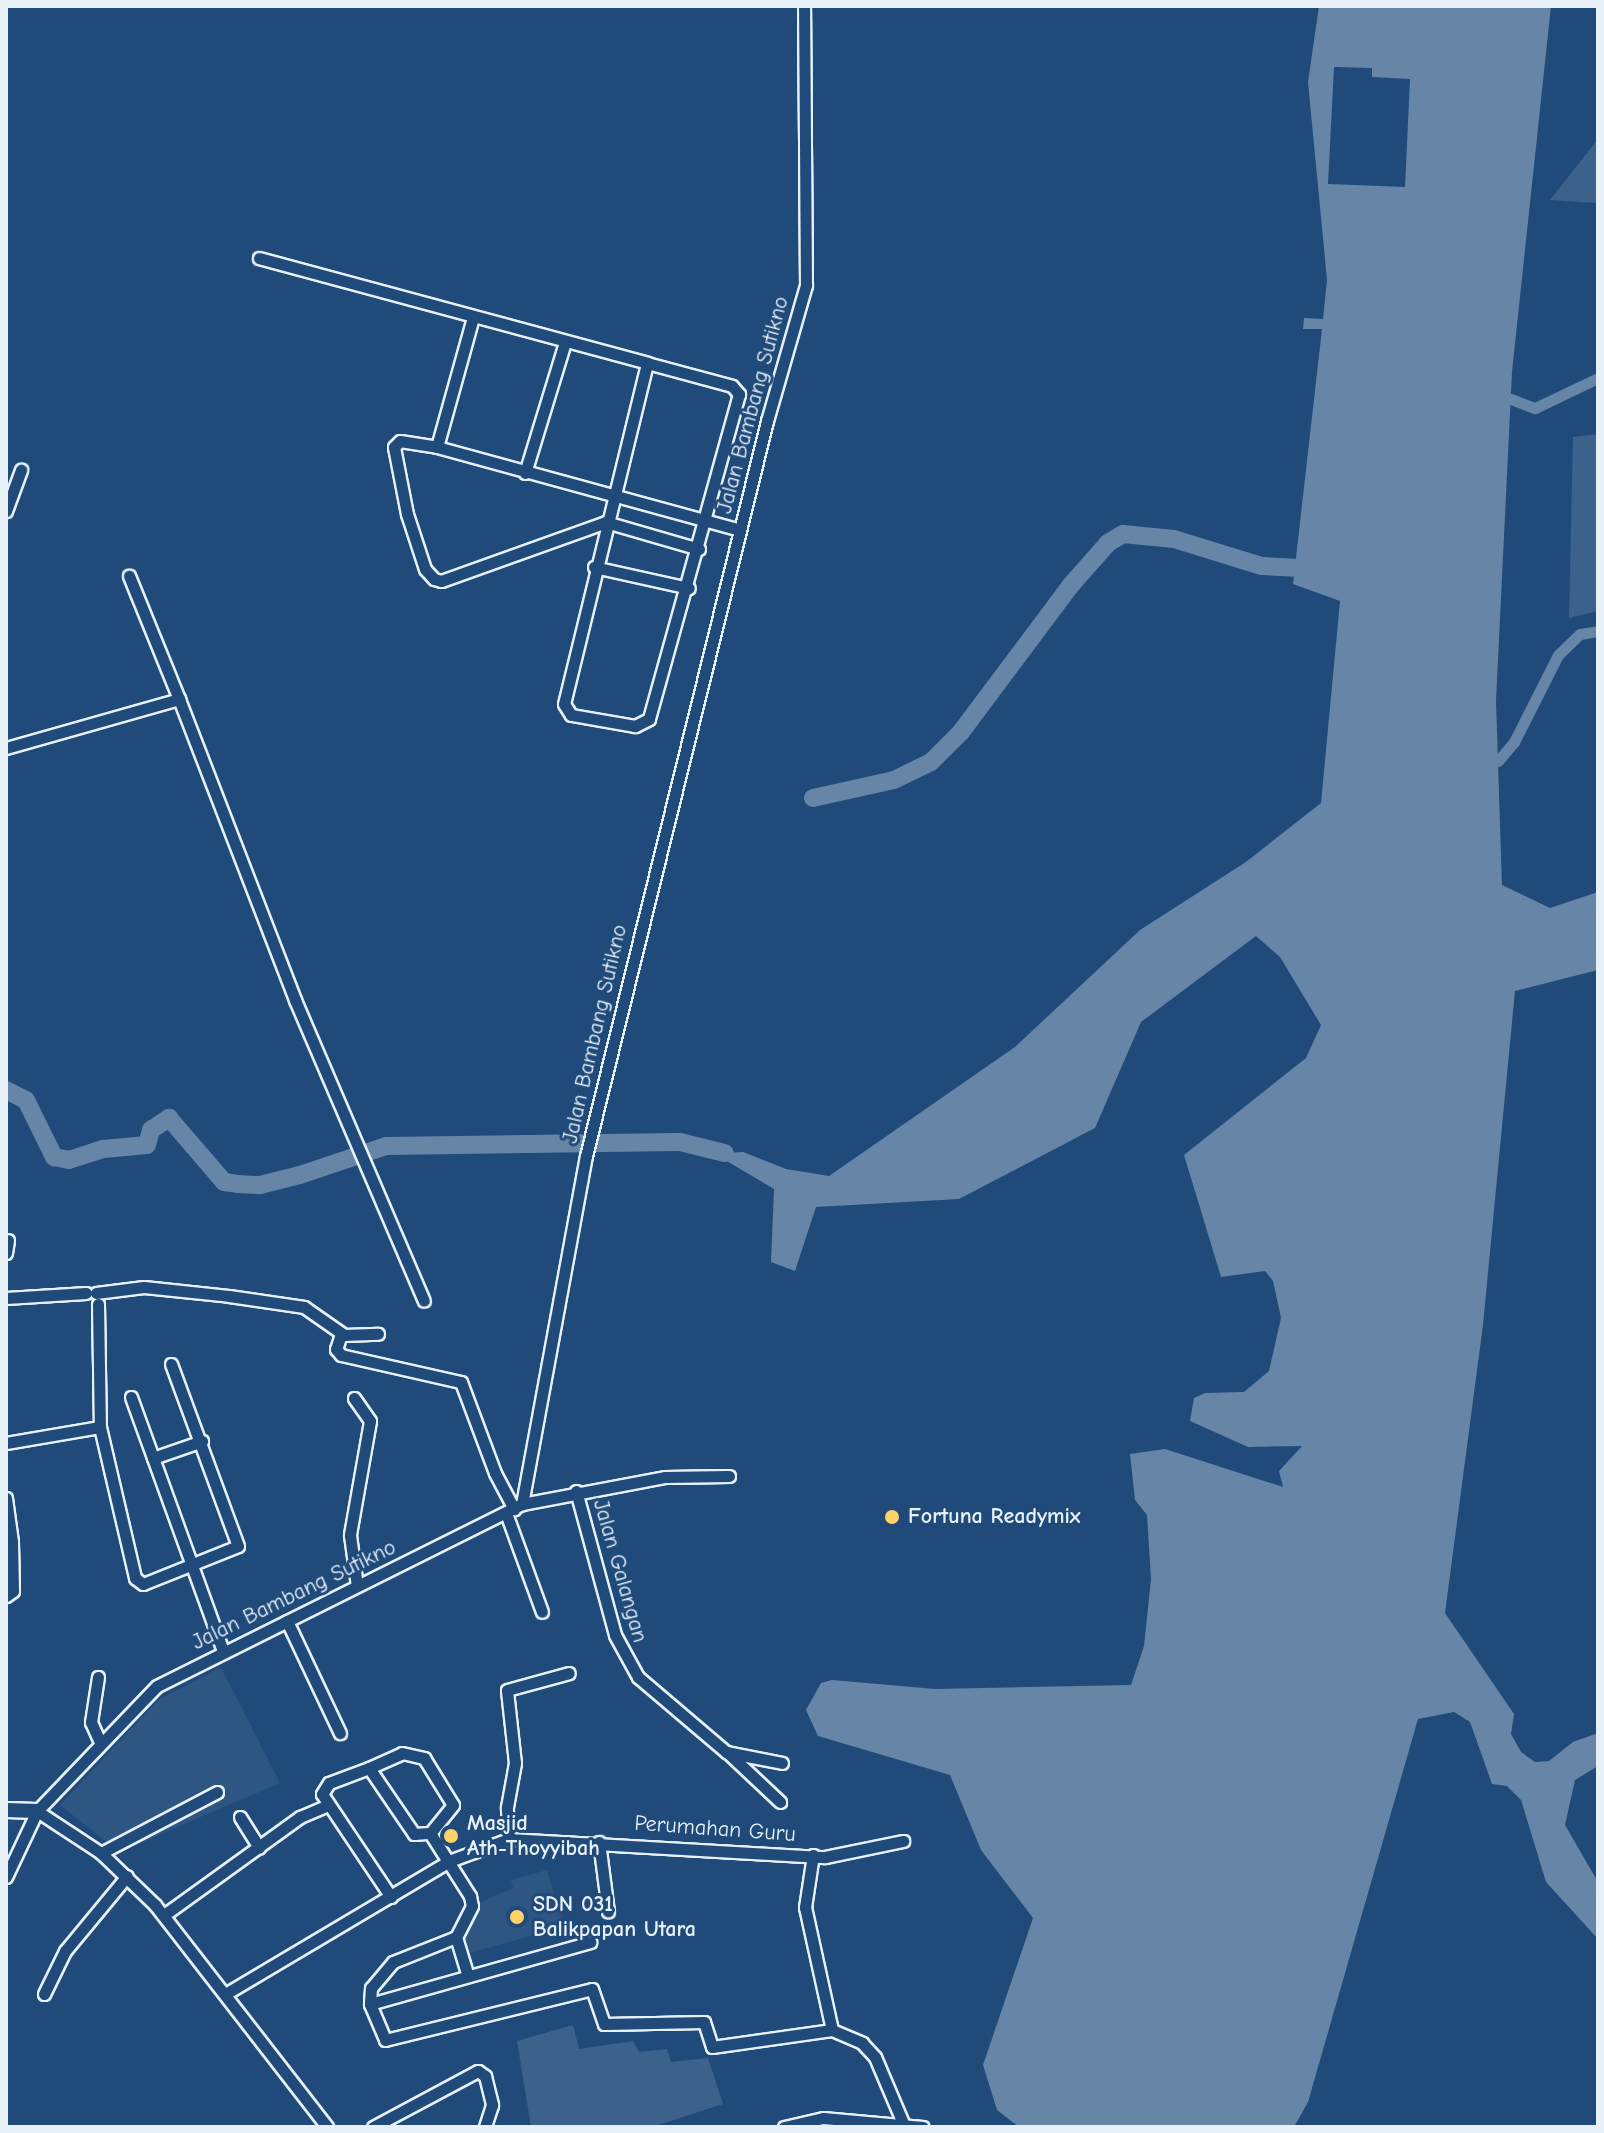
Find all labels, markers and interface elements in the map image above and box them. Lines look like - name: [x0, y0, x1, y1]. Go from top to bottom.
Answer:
- street label: Jalan Bambang Sutikno: [711, 294, 795, 516]
- street label: Jalan Bambang Sutikno: [557, 922, 633, 1146]
- street label: Jalan Galangan: [587, 1496, 653, 1646]
- place label: Fortuna Readymix: [908, 1504, 1081, 1530]
- marker: Fortuna Readymix: [883, 1508, 901, 1526]
- street label: Jalan Bambang Sutikno: [188, 1534, 400, 1656]
- place label: Masjid Ath-Thoyyibah: [467, 1810, 600, 1862]
- street label: Perumahan Guru: [633, 1810, 797, 1848]
- marker: Masjid Ath-Thoyyibah: [442, 1827, 460, 1845]
- place label: SDN 031 Balikpapan Utara: [533, 1891, 696, 1942]
- marker: SDN 031 Balikpapan Utara: [508, 1908, 526, 1926]

